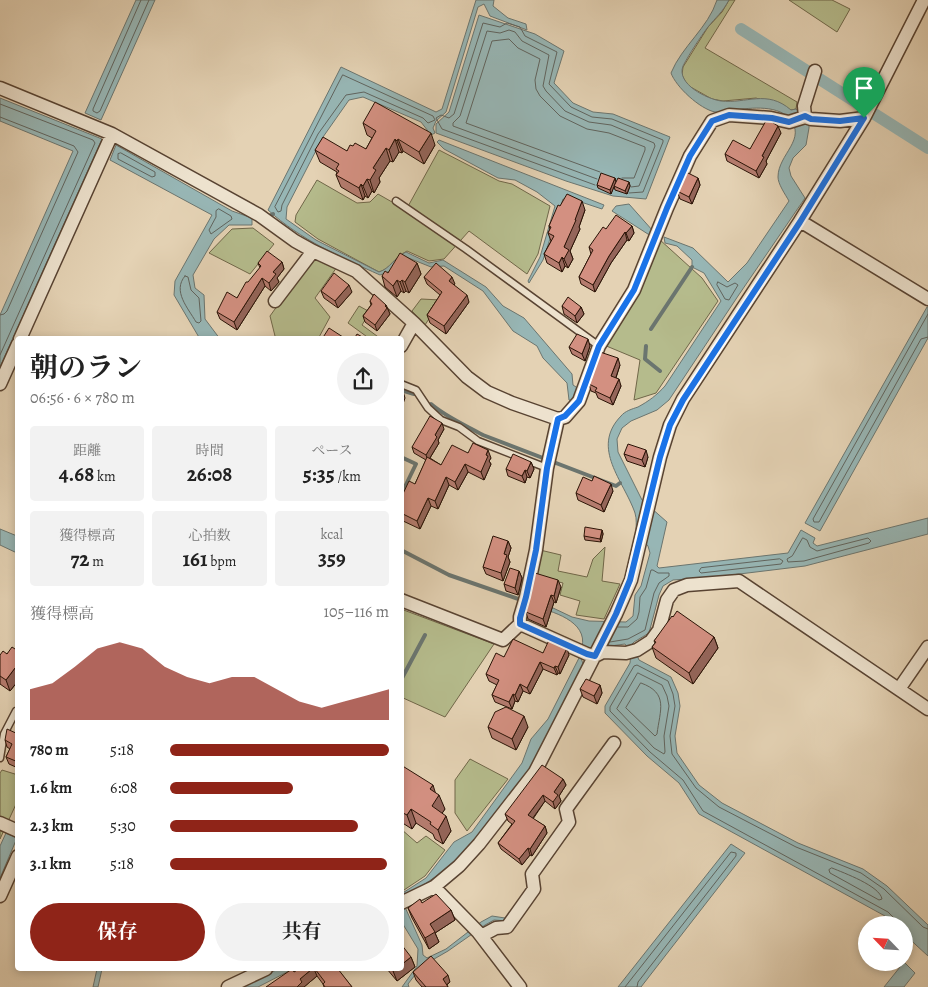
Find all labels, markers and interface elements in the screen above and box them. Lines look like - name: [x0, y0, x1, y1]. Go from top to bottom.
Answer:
- pin: [843, 67, 885, 118]
- icon: arrive: [850, 74, 878, 102]
- text: 朝のラン: [30, 349, 142, 387]
- button: share: [337, 353, 389, 405]
- text: 06:56 · 6 × 780 m: [30, 387, 135, 409]
- text: 距離: [73, 441, 101, 460]
- text: 時間: [195, 441, 223, 460]
- text: ペース: [311, 441, 352, 460]
- text: 4.68: [59, 460, 94, 488]
- text: 26:08: [187, 460, 232, 488]
- text: 5:35: [303, 460, 335, 488]
- text: km: [94, 467, 116, 486]
- text: /km: [335, 467, 361, 486]
- text: kcal: [321, 525, 343, 544]
- text: 獲得標高: [59, 526, 115, 545]
- text: 心拍数: [188, 526, 230, 545]
- text: 359: [318, 544, 346, 572]
- text: 72: [70, 545, 90, 573]
- text: 161: [183, 545, 207, 573]
- text: m: [90, 552, 104, 571]
- text: bpm: [207, 552, 236, 571]
- text: 105–116 m: [324, 601, 389, 623]
- text: 獲得標高: [30, 603, 94, 625]
- text: 780 m: [30, 739, 69, 761]
- text: 5:18: [110, 739, 134, 761]
- text: 1.6 km: [30, 777, 72, 799]
- text: 6:08: [110, 777, 138, 799]
- text: 2.3 km: [30, 815, 73, 837]
- text: 5:30: [110, 815, 136, 837]
- text: 3.1 km: [30, 853, 71, 875]
- text: 5:18: [110, 853, 134, 875]
- button: 保存: [30, 903, 205, 961]
- button: 共有: [215, 903, 389, 961]
- north arrow: [858, 916, 912, 971]
- map controls: [858, 916, 913, 971]

